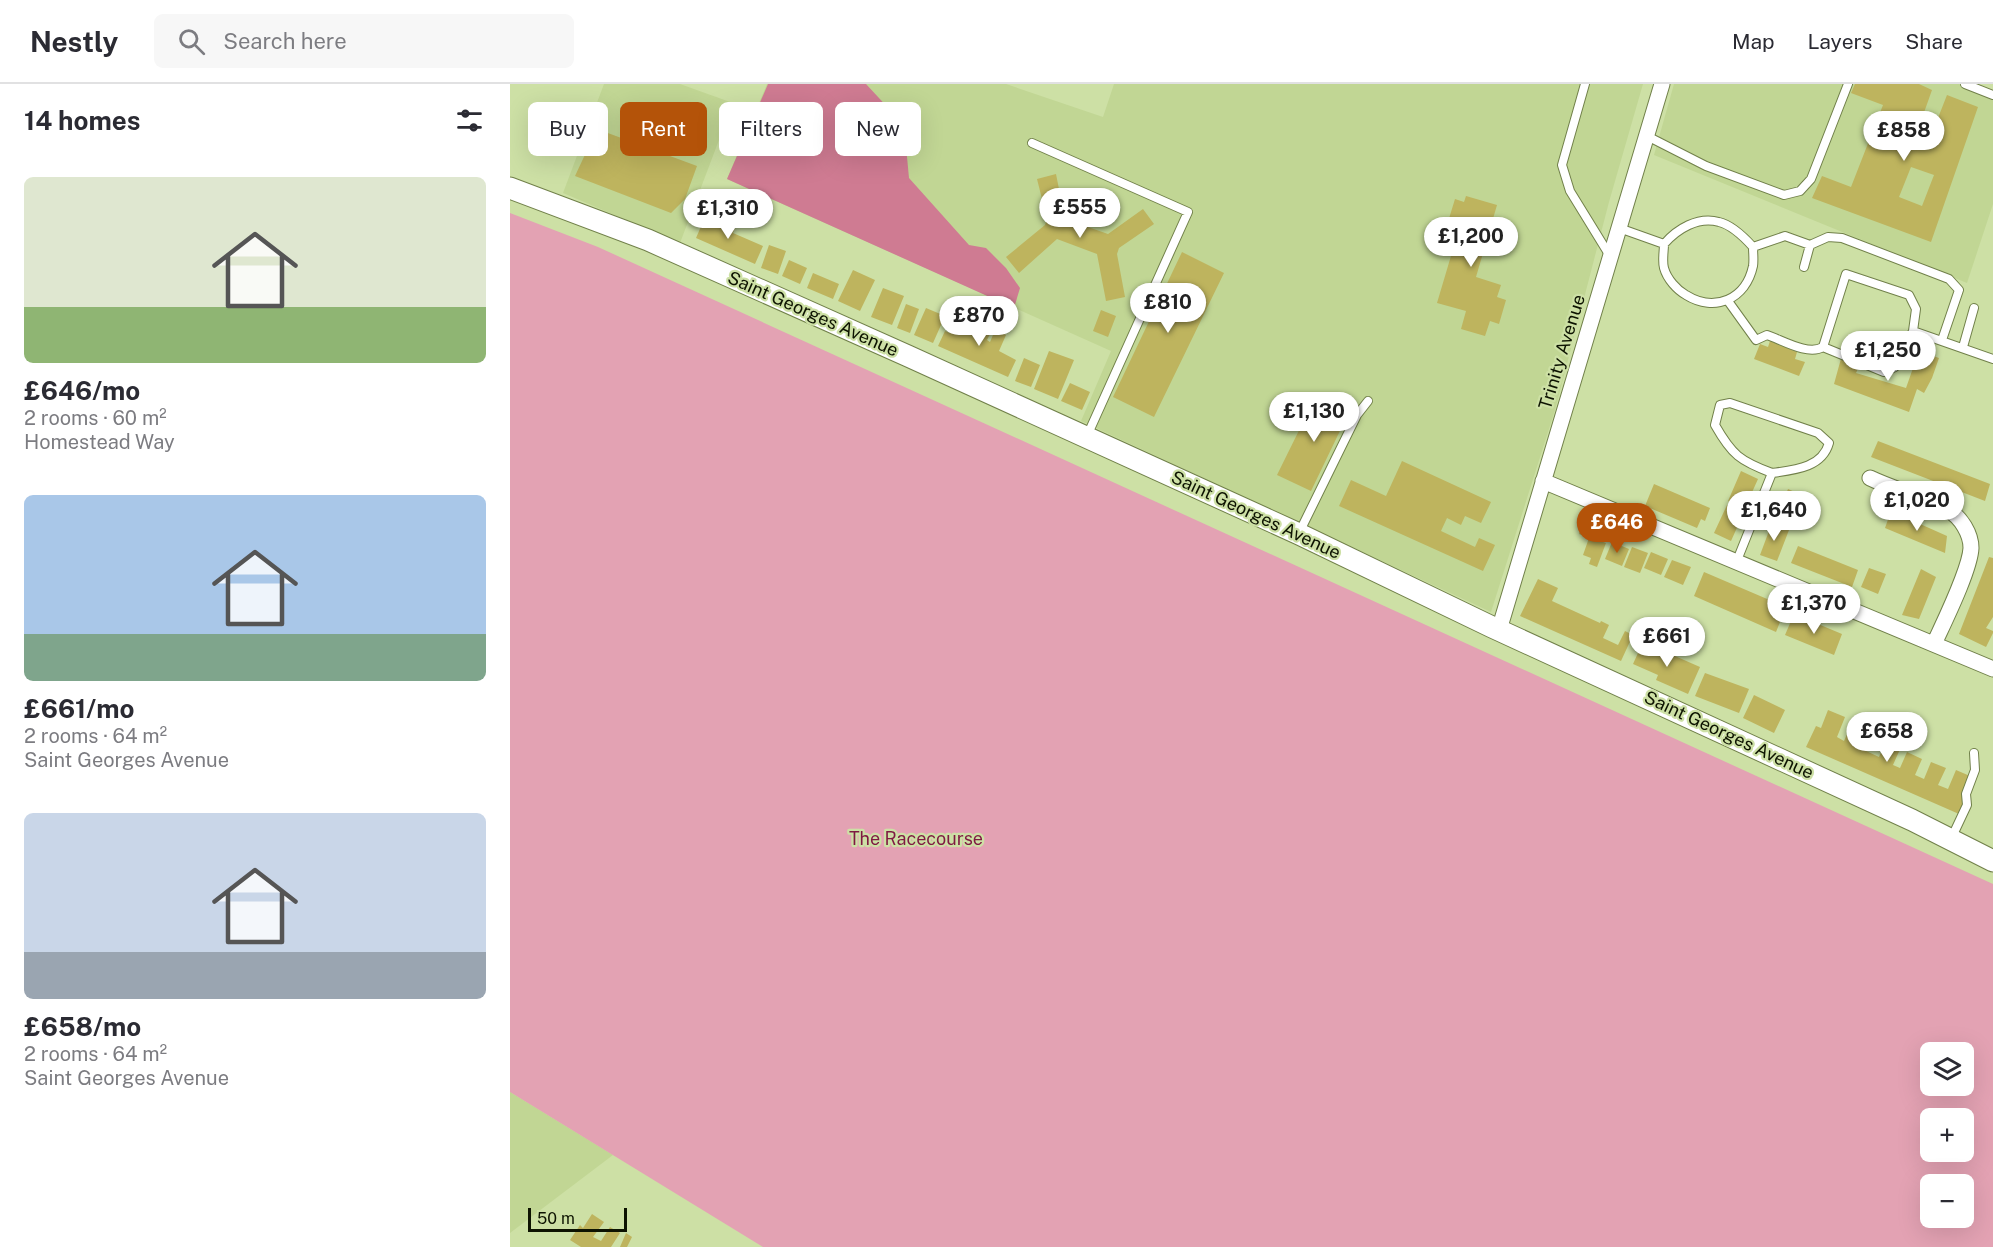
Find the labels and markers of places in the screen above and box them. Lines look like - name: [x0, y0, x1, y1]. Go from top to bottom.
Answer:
- pin: £858: [1868, 111, 1940, 162]
- pin: £555: [1044, 188, 1116, 239]
- pin: £1,310: [679, 189, 777, 240]
- pin: £1,200: [1422, 217, 1520, 268]
- pin: £810: [1132, 283, 1204, 334]
- pin: £870: [943, 296, 1015, 347]
- pin: £1,250: [1839, 331, 1937, 382]
- pin: £1,130: [1265, 392, 1363, 443]
- pin: £1,020: [1868, 481, 1966, 532]
- pin: £1,640: [1725, 491, 1823, 542]
- pin: £646: [1581, 503, 1653, 554]
- pin: £1,370: [1765, 584, 1863, 635]
- pin: £661: [1631, 617, 1703, 668]
- pin: £658: [1851, 712, 1923, 763]

